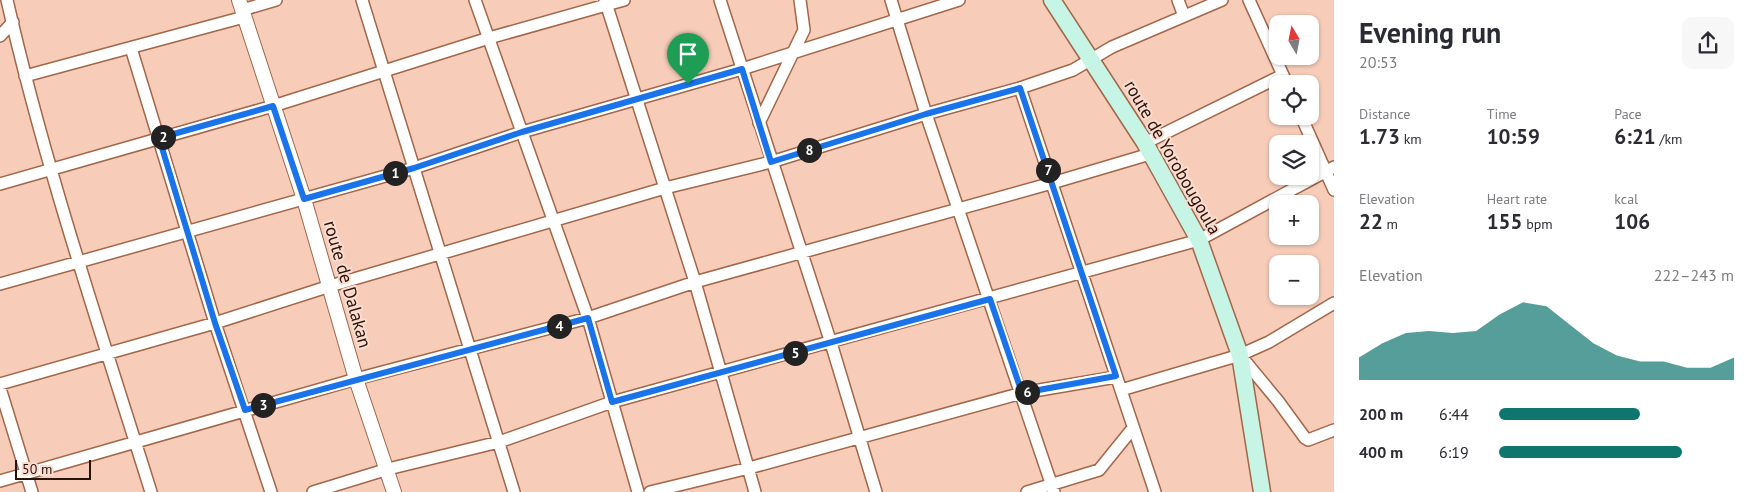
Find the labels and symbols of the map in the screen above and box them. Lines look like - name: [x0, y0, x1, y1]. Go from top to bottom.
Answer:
- north arrow: [1269, 15, 1319, 65]
- pin: [667, 33, 709, 84]
- street label: route de Yorobougoula: [1119, 76, 1227, 238]
- pin: 2: [150, 124, 176, 150]
- pin: 8: [796, 138, 822, 162]
- pin: 7: [1036, 158, 1060, 182]
- pin: 1: [382, 160, 408, 186]
- street label: route de Dalakan: [319, 218, 377, 350]
- pin: 4: [546, 314, 572, 338]
- pin: 5: [782, 340, 808, 366]
- pin: 6: [1014, 380, 1040, 404]
- pin: 3: [250, 392, 276, 418]
- scale bar: [15, 457, 91, 480]

